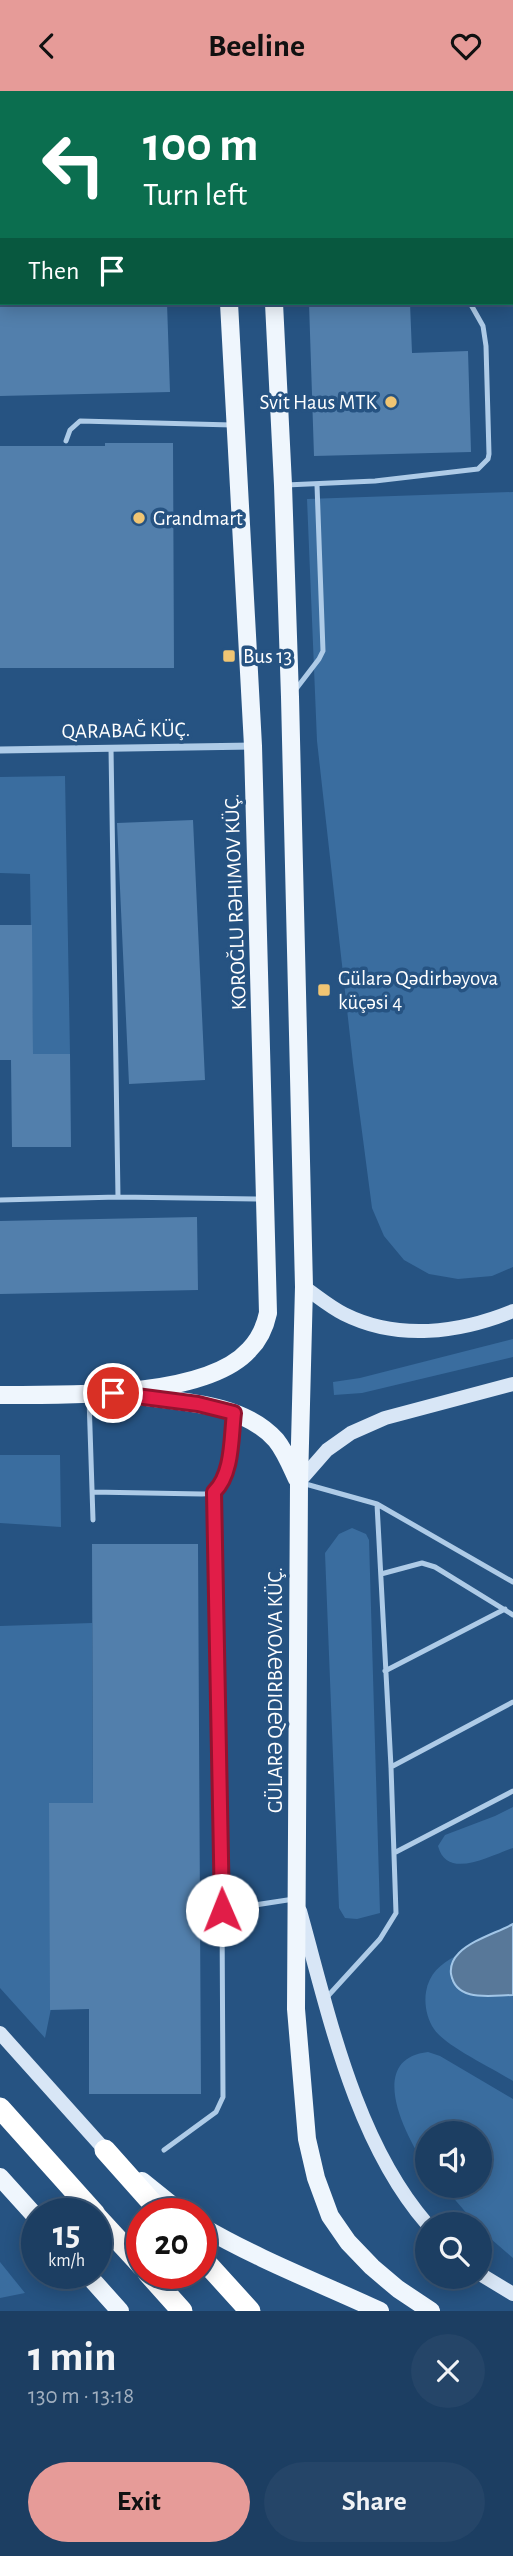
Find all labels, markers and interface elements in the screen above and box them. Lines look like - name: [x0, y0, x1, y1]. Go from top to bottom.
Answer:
- icon: back: [28, 27, 66, 65]
- icon: heart: [447, 27, 485, 65]
- text: Beeline: [208, 30, 305, 62]
- icon: left: [28, 119, 119, 210]
- text: 100 m: [143, 121, 259, 170]
- text: Turn left: [143, 179, 247, 211]
- icon: arrive: [93, 252, 131, 290]
- text: Then: [28, 258, 79, 284]
- place label: Svit Haus MTK: [259, 392, 378, 413]
- marker: Svit Haus MTK: [383, 394, 399, 410]
- place label: Grandmart: [153, 508, 243, 529]
- marker: Grandmart: [131, 510, 147, 526]
- place label: Bus 13: [243, 646, 292, 667]
- marker: Bus 13: [221, 648, 237, 664]
- street label: QARABAĞ KÜÇ.: [61, 717, 190, 742]
- street label: KOROĞLU RƏHIMOV KÜÇ.: [219, 793, 250, 1011]
- place label: Gülarə Qədirbəyova küçəsi 4: [338, 968, 499, 1013]
- marker: Gülarə Qədirbəyova küçəsi 4: [316, 982, 332, 998]
- pin: [83, 1363, 143, 1423]
- icon: arrive: [94, 1374, 132, 1412]
- street label: GÜLARƏ QƏDIRBƏYOVA KÜÇ.: [264, 1567, 286, 1813]
- position arrow: [185, 1873, 259, 1947]
- map controls: [415, 2121, 492, 2289]
- button: sound: [415, 2121, 492, 2198]
- speed limit sign: 20: [126, 2198, 217, 2289]
- button: search: [415, 2212, 492, 2289]
- text: 15: [53, 2217, 80, 2252]
- text: km/h: [48, 2252, 85, 2270]
- button: close: [411, 2334, 485, 2408]
- text: 1 min: [28, 2336, 117, 2378]
- text: 130 m · 13:18: [28, 2385, 134, 2408]
- button: Exit: [28, 2462, 250, 2542]
- button: Share: [264, 2462, 485, 2542]

